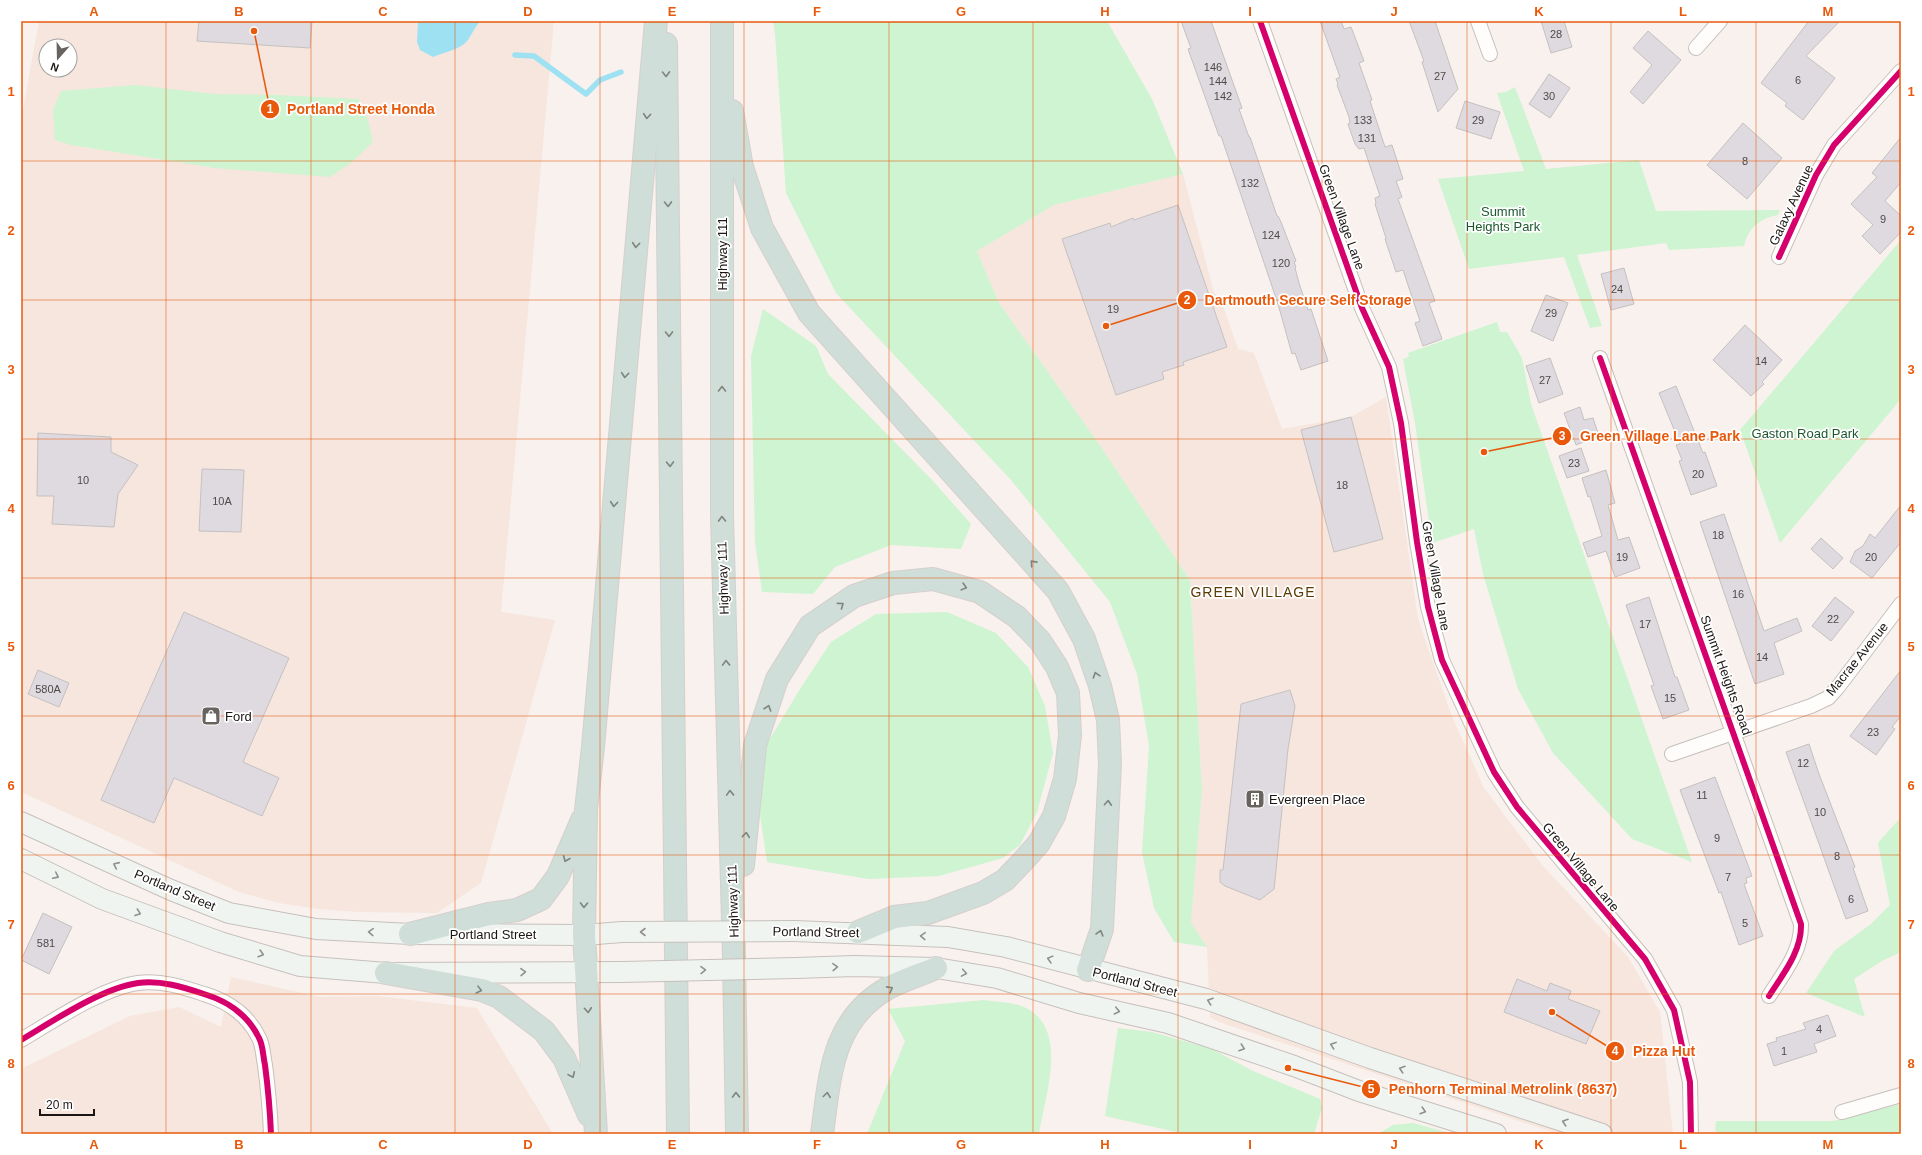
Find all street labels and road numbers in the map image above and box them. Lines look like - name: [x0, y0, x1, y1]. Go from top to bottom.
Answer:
- street label: Green Village Lane: [1316, 162, 1368, 272]
- street label: Galaxy Avenue: [1766, 162, 1816, 248]
- street label: Highway 111: [715, 217, 730, 291]
- street label: Green Village Lane: [1419, 520, 1453, 632]
- street label: Highway 111: [714, 541, 732, 615]
- street label: Summit Heights Road: [1697, 613, 1755, 737]
- street label: Macrae Avenue: [1823, 619, 1891, 699]
- street label: Green Village Lane: [1540, 820, 1622, 914]
- street label: Highway 111: [724, 864, 742, 938]
- street label: Portland Street: [132, 866, 218, 914]
- street label: Portland Street: [773, 924, 860, 940]
- street label: Portland Street: [450, 927, 537, 942]
- street label: Portland Street: [1091, 964, 1179, 1000]

